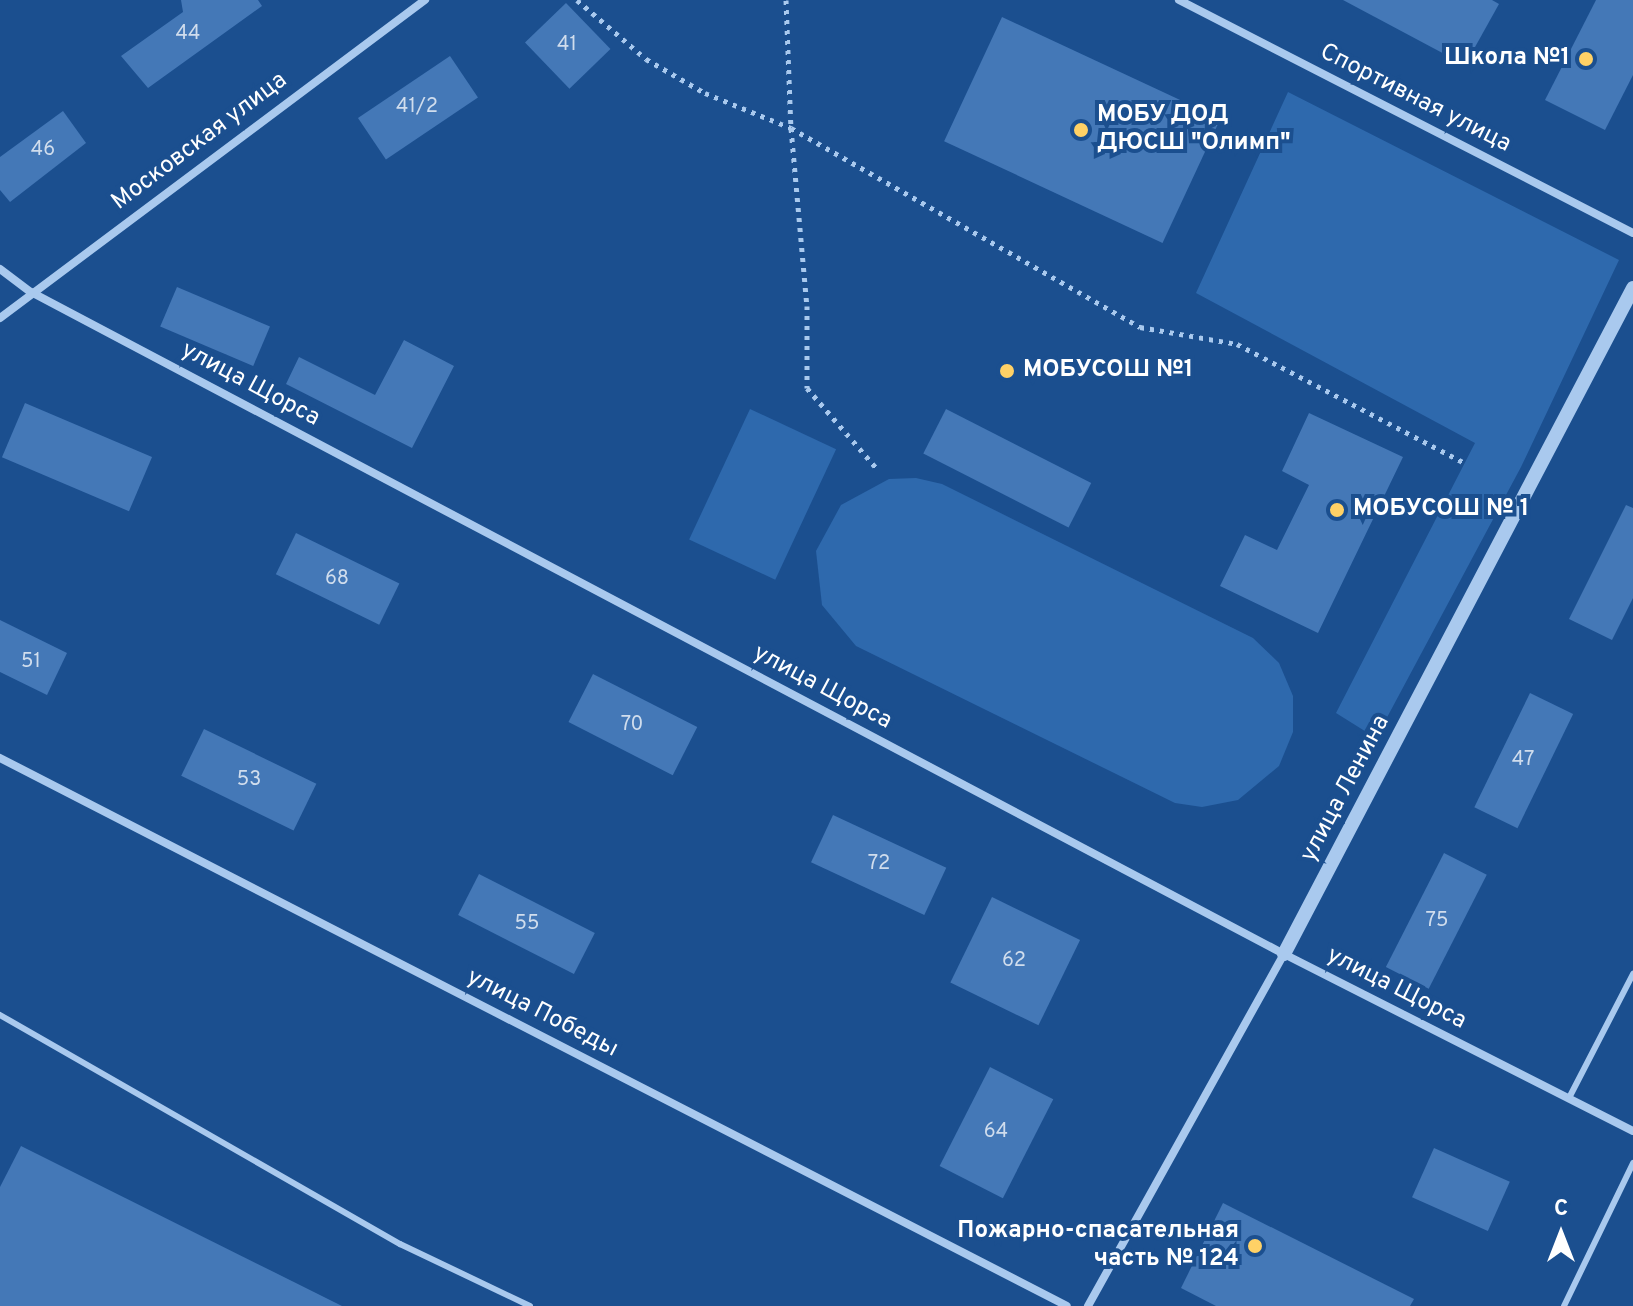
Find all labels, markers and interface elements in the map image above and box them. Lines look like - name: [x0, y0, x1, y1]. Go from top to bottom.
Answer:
- house number: 44: [176, 22, 200, 46]
- house number: 41: [557, 33, 577, 57]
- street label: Спортивная улица: [1315, 38, 1515, 160]
- place label: Школа №1: [1444, 45, 1570, 73]
- marker: Школа №1: [1577, 50, 1595, 68]
- street label: Московская улица: [107, 67, 293, 217]
- house number: 41/2: [396, 95, 438, 119]
- place label: МОБУ ДОД ДЮСШ "Олимп": [1097, 102, 1291, 158]
- marker: МОБУ ДОД ДЮСШ "Олимп": [1072, 121, 1090, 139]
- house number: 46: [31, 138, 55, 162]
- street label: улица Щорса: [176, 336, 324, 434]
- place label: МОБУСОШ №1: [1023, 357, 1193, 385]
- marker: МОБУСОШ №1: [998, 362, 1016, 380]
- place label: МОБУСОШ № 1: [1353, 496, 1529, 524]
- marker: МОБУСОШ № 1: [1328, 501, 1346, 519]
- house number: 68: [325, 567, 349, 591]
- street label: улица Щорса: [748, 639, 896, 737]
- house number: 51: [21, 650, 41, 674]
- street label: улица Ленина: [1295, 711, 1397, 867]
- house number: 70: [621, 713, 643, 737]
- house number: 47: [1512, 748, 1534, 772]
- house number: 53: [237, 768, 261, 792]
- house number: 72: [868, 852, 890, 876]
- house number: 75: [1426, 909, 1448, 933]
- house number: 55: [515, 912, 539, 936]
- street label: улица Щорса: [1321, 941, 1471, 1037]
- house number: 62: [1002, 949, 1026, 973]
- street label: улица Победы: [461, 963, 623, 1065]
- house number: 64: [984, 1120, 1008, 1144]
- north arrow: [1521, 1194, 1601, 1274]
- text: С: [1554, 1196, 1568, 1223]
- place label: Пожарно-спасательная часть № 124: [957, 1218, 1239, 1274]
- marker: Пожарно-спасательная часть № 124: [1246, 1237, 1264, 1255]

